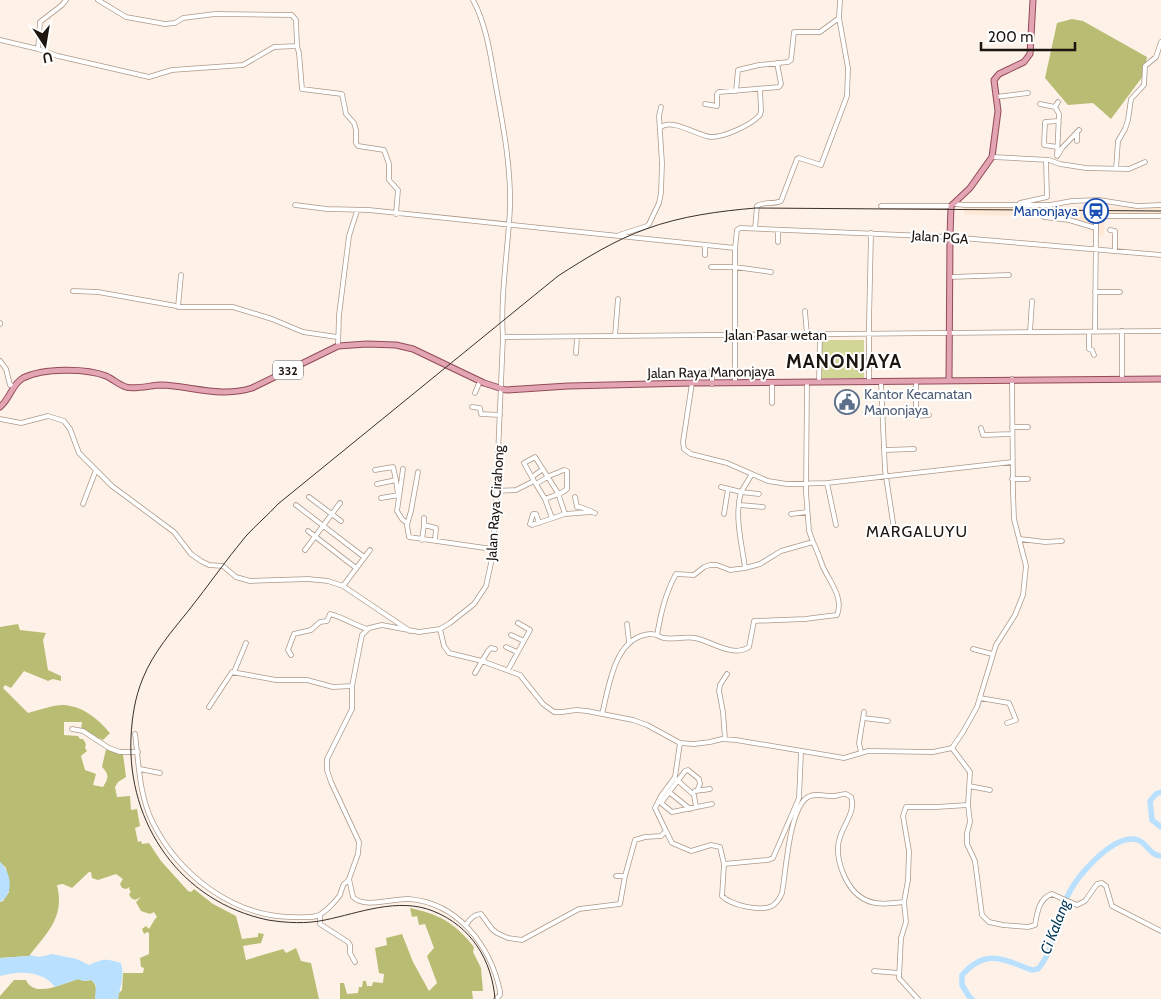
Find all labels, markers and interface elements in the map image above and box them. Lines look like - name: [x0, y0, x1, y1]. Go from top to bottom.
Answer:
- north arrow: [20, 20, 70, 70]
- scale bar: [981, 20, 1075, 52]
- text: 200 m: [988, 28, 1033, 46]
- text: U: [41, 48, 54, 68]
- station icon: Manonjaya: [1083, 198, 1109, 224]
- place label: Manonjaya: [1014, 202, 1078, 220]
- street label: Jalan PGA: [910, 226, 970, 248]
- street label: Jalan Pasar wetan: [724, 326, 827, 344]
- district label: MANONJAYA: [786, 350, 902, 373]
- road number: 332: [273, 360, 303, 380]
- street label: Jalan Raya Manonjaya: [646, 362, 775, 382]
- place label: Kantor Kecamatan Manonjaya: [864, 385, 972, 419]
- public building icon: Kantor Kecamatan Manonjaya: [834, 389, 860, 415]
- street label: Jalan Raya Cirahong: [482, 444, 508, 562]
- district label: MARGALUYU: [866, 522, 968, 541]
- water label: Ci Kalang: [1036, 896, 1074, 957]

